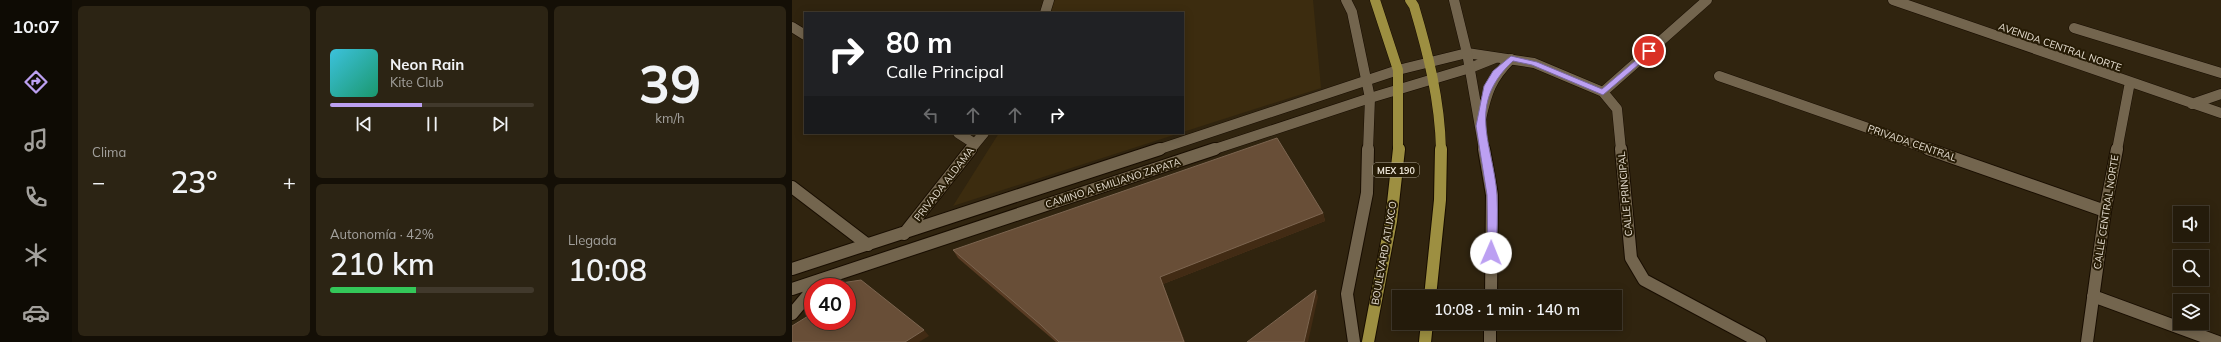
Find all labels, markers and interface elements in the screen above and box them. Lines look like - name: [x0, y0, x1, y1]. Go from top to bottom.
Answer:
- text: 10:07: [12, 15, 60, 38]
- street label: AVENIDA CENTRAL NORTE: [1997, 20, 2123, 74]
- text: 80 m: [886, 25, 952, 60]
- icon: right: [820, 28, 872, 80]
- pin: [1632, 34, 1666, 68]
- icon: arrive: [1638, 40, 1660, 62]
- text: 39: [639, 51, 701, 116]
- text: Neon Rain: [390, 55, 464, 74]
- text: Calle Principal: [886, 60, 1004, 83]
- icon: directions: [22, 68, 50, 96]
- text: Kite Club: [390, 74, 444, 90]
- icon: left: [920, 104, 942, 126]
- icon: ahead: [962, 104, 984, 126]
- icon: ahead: [1004, 104, 1026, 126]
- icon: right: [1046, 104, 1068, 126]
- text: km/h: [655, 110, 685, 126]
- icon: previous: [353, 113, 375, 135]
- icon: pause: [421, 113, 443, 135]
- icon: next: [489, 113, 511, 135]
- street label: PRIVADA CENTRAL: [1866, 122, 1959, 164]
- icon: music: [22, 126, 50, 154]
- text: Clima: [92, 144, 126, 160]
- street label: PRIVADA ALDAMA: [911, 144, 977, 224]
- street label: CALLE PRINCIPAL: [1615, 151, 1635, 237]
- street label: CALLE CENTRAL NORTE: [2091, 154, 2121, 270]
- street label: CAMINO A EMILIANO ZAPATA: [1044, 155, 1183, 211]
- text: 23°: [170, 163, 218, 201]
- road number: MEX 190: [1373, 163, 1419, 177]
- text: −: [92, 168, 105, 196]
- text: +: [283, 168, 296, 196]
- icon: phone: [22, 183, 50, 211]
- street label: BOULEVARD ATLIXCO: [1368, 200, 1400, 306]
- map controls: [2173, 206, 2209, 330]
- button: sound: [2173, 206, 2209, 242]
- text: Autonomía · 42%: [330, 226, 434, 242]
- text: Llegada: [568, 232, 617, 248]
- position arrow: [1470, 232, 1512, 274]
- icon: climate: [22, 241, 50, 269]
- text: 210 km: [330, 245, 435, 283]
- button: search: [2173, 250, 2209, 286]
- text: 10:08: [568, 251, 647, 289]
- speed limit sign: 40: [804, 278, 856, 330]
- button: layers: [2173, 294, 2209, 330]
- icon: car: [22, 299, 50, 327]
- text: 10:08 · 1 min · 140 m: [1434, 300, 1580, 319]

